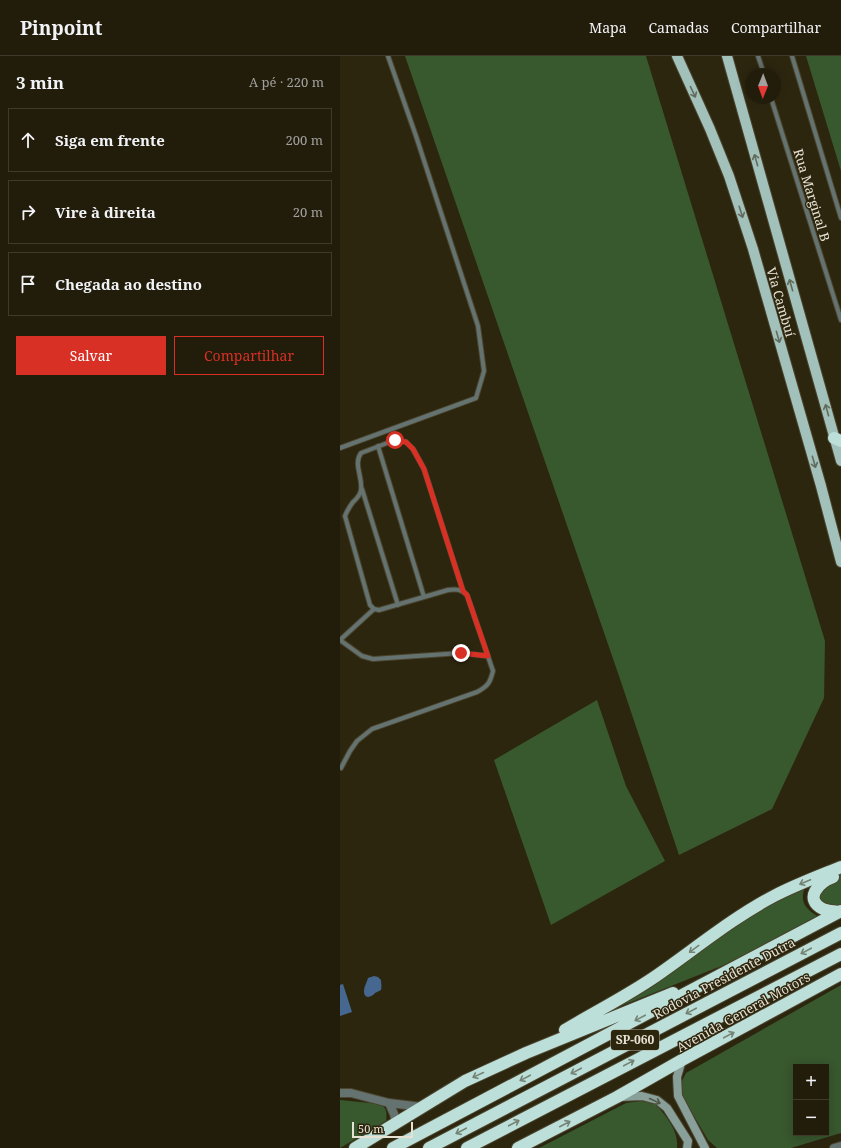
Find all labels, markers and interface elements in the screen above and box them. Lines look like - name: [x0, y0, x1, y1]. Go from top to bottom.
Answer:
- text: Pinpoint: [20, 15, 102, 41]
- text: Mapa: [589, 18, 627, 37]
- text: Camadas: [649, 18, 709, 37]
- text: Compartilhar: [731, 18, 821, 37]
- north arrow: [745, 68, 781, 104]
- text: 3 min: [16, 71, 64, 94]
- text: A pé · 220 m: [249, 73, 324, 91]
- one-way arrow: [690, 85, 697, 97]
- icon: ahead: [17, 129, 39, 151]
- text: Siga em frente: [55, 130, 165, 150]
- text: 200 m: [286, 131, 323, 149]
- street label: Rua Marginal B: [789, 147, 835, 243]
- one-way arrow: [751, 153, 759, 166]
- icon: right: [17, 201, 39, 223]
- text: Vire à direita: [55, 202, 156, 222]
- text: 20 m: [293, 203, 323, 221]
- one-way arrow: [738, 205, 745, 218]
- street label: Via Cambuí: [762, 265, 800, 340]
- icon: arrive: [17, 273, 39, 295]
- text: Chegada ao destino: [55, 274, 202, 294]
- one-way arrow: [787, 278, 794, 291]
- one-way arrow: [775, 330, 782, 343]
- button: Salvar: [16, 336, 166, 375]
- button: Compartilhar: [174, 336, 324, 375]
- one-way arrow: [822, 403, 830, 416]
- route start: [386, 431, 404, 449]
- one-way arrow: [811, 455, 818, 468]
- route end: [452, 644, 470, 662]
- one-way arrow: [799, 879, 811, 887]
- street label: Rodovia Presidente Dutra: [650, 933, 798, 1023]
- one-way arrow: [688, 944, 699, 953]
- one-way arrow: [801, 948, 813, 955]
- street label: Avenida General Motors: [673, 968, 813, 1056]
- one-way arrow: [685, 1008, 697, 1015]
- one-way arrow: [634, 1015, 646, 1022]
- road number: SP-060: [611, 1030, 659, 1050]
- one-way arrow: [723, 1031, 735, 1038]
- one-way arrow: [623, 1059, 635, 1067]
- map controls: [793, 1064, 829, 1136]
- button: +: [793, 1064, 829, 1100]
- one-way arrow: [570, 1068, 582, 1076]
- one-way arrow: [472, 1072, 484, 1079]
- one-way arrow: [519, 1075, 531, 1083]
- one-way arrow: [649, 1097, 661, 1105]
- button: −: [793, 1100, 829, 1136]
- one-way arrow: [508, 1119, 520, 1127]
- scale bar: [352, 1120, 413, 1139]
- one-way arrow: [559, 1120, 571, 1127]
- text: 50 m: [358, 1121, 384, 1136]
- one-way arrow: [455, 1128, 467, 1136]

